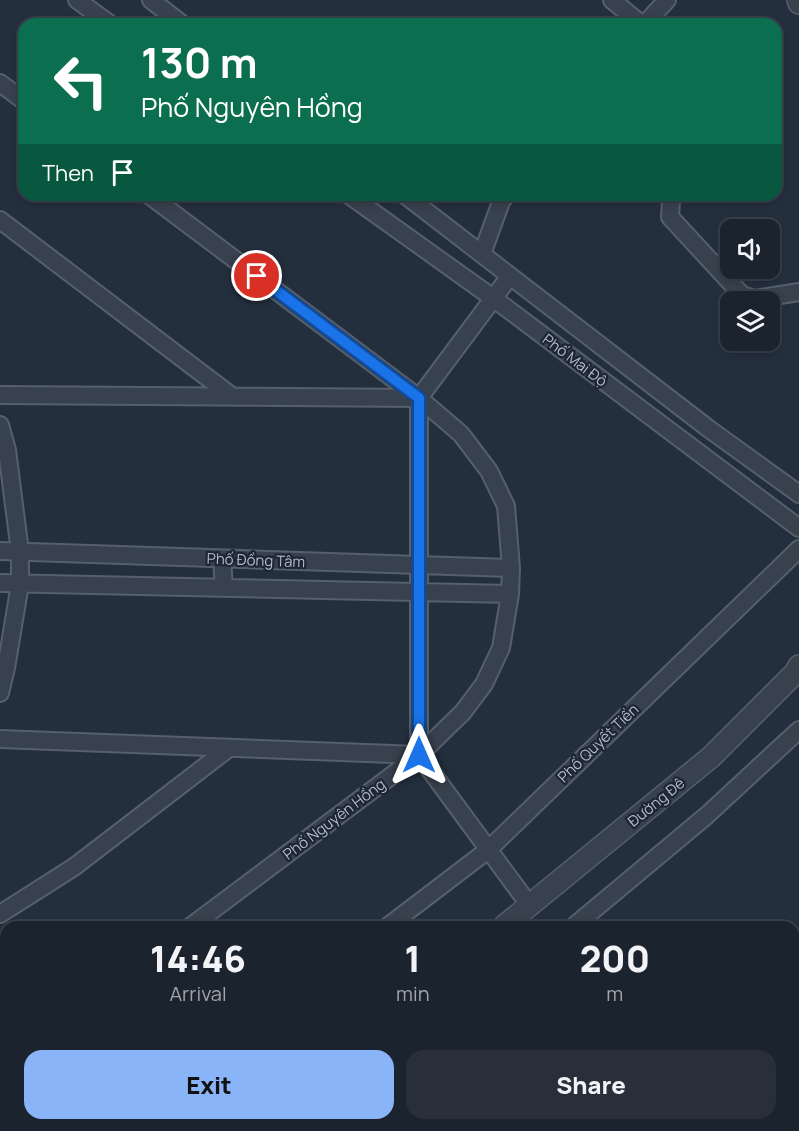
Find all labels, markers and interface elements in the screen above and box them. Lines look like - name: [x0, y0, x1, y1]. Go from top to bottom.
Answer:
- text: 130 m: [141, 33, 258, 91]
- icon: left: [42, 42, 120, 120]
- text: Phố Nguyên Hồng: [141, 88, 363, 125]
- icon: arrive: [106, 156, 139, 189]
- text: Then: [42, 158, 94, 188]
- map controls: [720, 219, 780, 351]
- button: sound: [720, 219, 780, 279]
- pin: [231, 250, 282, 301]
- icon: arrive: [240, 259, 273, 292]
- button: layers: [720, 291, 780, 351]
- street label: Phố Mai Độ: [538, 329, 612, 391]
- street label: Phố Đồng Tâm: [206, 548, 306, 572]
- street label: Phố Quyết Tiến: [553, 699, 643, 787]
- position arrow: [387, 723, 451, 787]
- street label: Đường Đê: [623, 772, 689, 831]
- street label: Phố Nguyên Hồng: [278, 774, 390, 864]
- text: 14:46: [150, 934, 246, 983]
- text: 1: [405, 934, 421, 983]
- text: 200: [580, 934, 650, 983]
- text: Arrival: [169, 980, 227, 1007]
- text: min: [396, 980, 430, 1007]
- text: m: [606, 980, 623, 1007]
- button: Exit: [24, 1050, 394, 1119]
- button: Share: [406, 1050, 776, 1119]

